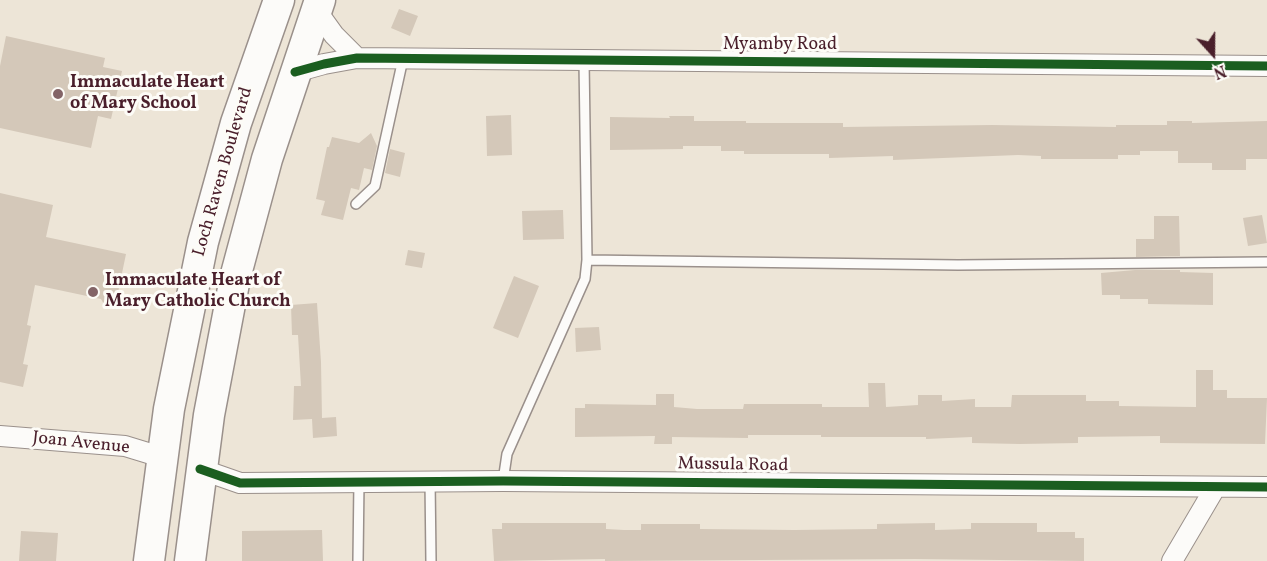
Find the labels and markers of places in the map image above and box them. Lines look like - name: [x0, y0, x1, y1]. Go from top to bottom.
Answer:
- place label: Immaculate Heart of Mary School: [70, 73, 224, 116]
- marker: Immaculate Heart of Mary School: [51, 87, 65, 101]
- place label: Immaculate Heart of Mary Catholic Church: [105, 271, 291, 314]
- marker: Immaculate Heart of Mary Catholic Church: [86, 285, 100, 299]

